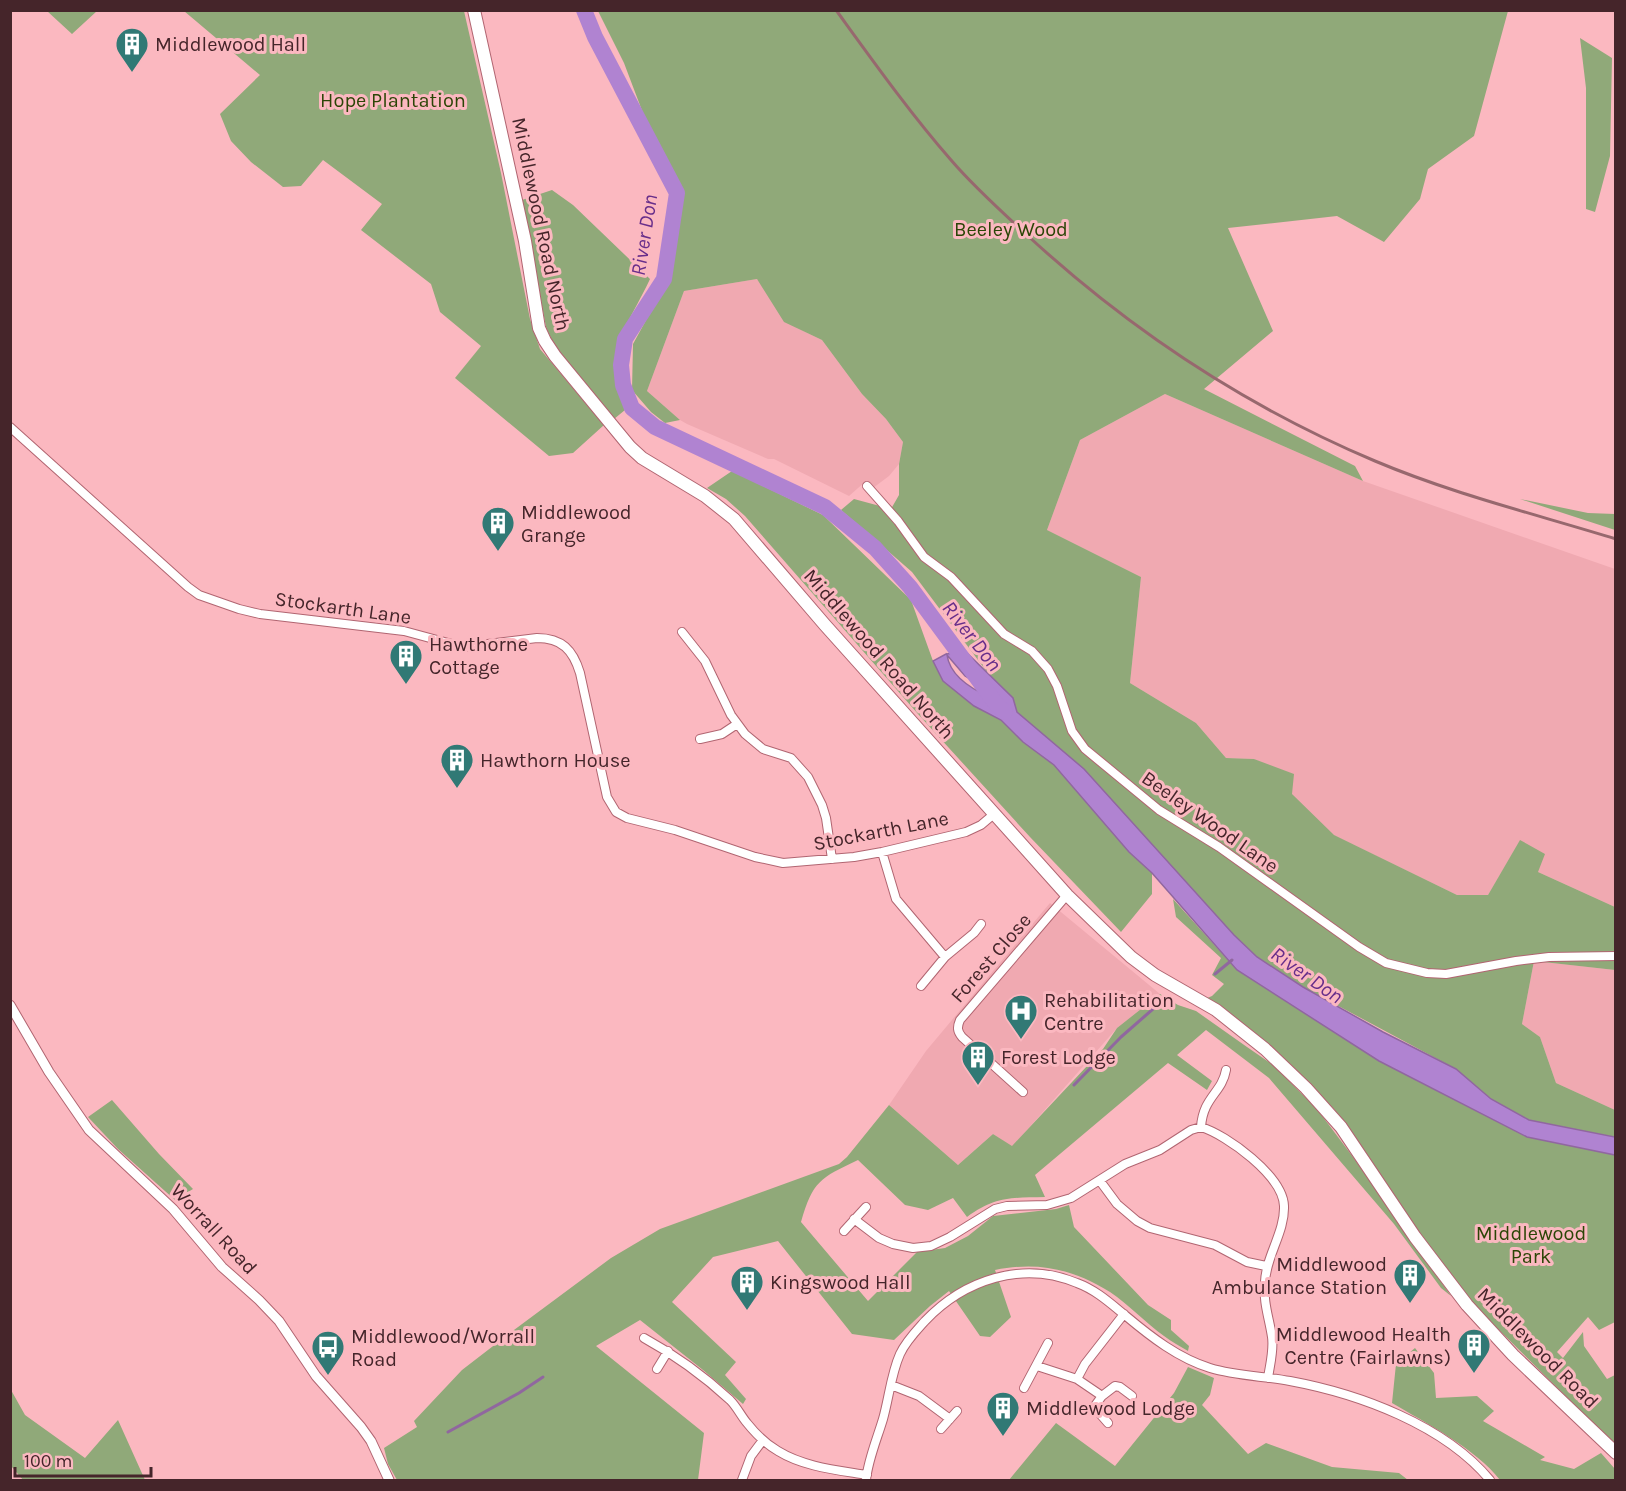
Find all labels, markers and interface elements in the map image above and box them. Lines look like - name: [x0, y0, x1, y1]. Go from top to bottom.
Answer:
- building icon: Middlewood Hall: [114, 26, 150, 73]
- place label: Middlewood Hall: [155, 33, 306, 56]
- park label: Hope Plantation: [320, 89, 466, 112]
- street label: Middlewood Road North: [507, 115, 575, 333]
- water label: River Don: [626, 192, 662, 278]
- park label: Beeley Wood: [954, 218, 1068, 241]
- place label: Middlewood Grange: [521, 501, 632, 547]
- building icon: Middlewood Grange: [480, 505, 516, 552]
- street label: Middlewood Road North: [799, 564, 959, 744]
- street label: Stockarth Lane: [273, 587, 413, 629]
- water label: River Don: [937, 596, 1007, 676]
- place label: Hawthorne Cottage: [429, 633, 528, 679]
- building icon: Hawthorne Cottage: [388, 638, 424, 685]
- building icon: Hawthorn House: [439, 742, 475, 789]
- place label: Hawthorn House: [480, 749, 631, 772]
- street label: Beeley Wood Lane: [1137, 766, 1283, 878]
- street label: Stockarth Lane: [811, 807, 951, 855]
- street label: Forest Close: [946, 909, 1036, 1007]
- water label: River Don: [1266, 942, 1348, 1008]
- place label: Rehabilitation Centre: [1044, 989, 1174, 1035]
- hospital icon: Rehabilitation Centre: [1003, 993, 1039, 1040]
- building icon: Forest Lodge: [960, 1039, 996, 1086]
- place label: Forest Lodge: [1001, 1046, 1116, 1069]
- street label: Worrall Road: [166, 1179, 262, 1279]
- park label: Middlewood Park: [1476, 1222, 1586, 1268]
- place label: Middlewood Ambulance Station: [1212, 1253, 1387, 1299]
- building icon: Middlewood Ambulance Station: [1392, 1257, 1428, 1304]
- building icon: Kingswood Hall: [729, 1264, 765, 1311]
- place label: Kingswood Hall: [770, 1271, 911, 1294]
- street label: Middlewood Road: [1473, 1283, 1603, 1413]
- place label: Middlewood Health Centre (Fairlawns): [1276, 1323, 1451, 1369]
- place label: Middlewood/Worrall Road: [351, 1325, 535, 1371]
- building icon: Middlewood Health Centre (Fairlawns): [1456, 1327, 1492, 1374]
- bus stop icon: Middlewood/Worrall Road: [310, 1329, 346, 1376]
- building icon: Middlewood Lodge: [985, 1390, 1021, 1437]
- place label: Middlewood Lodge: [1026, 1397, 1195, 1420]
- scale bar: [15, 1440, 152, 1478]
- text: 100 m: [24, 1450, 72, 1472]

